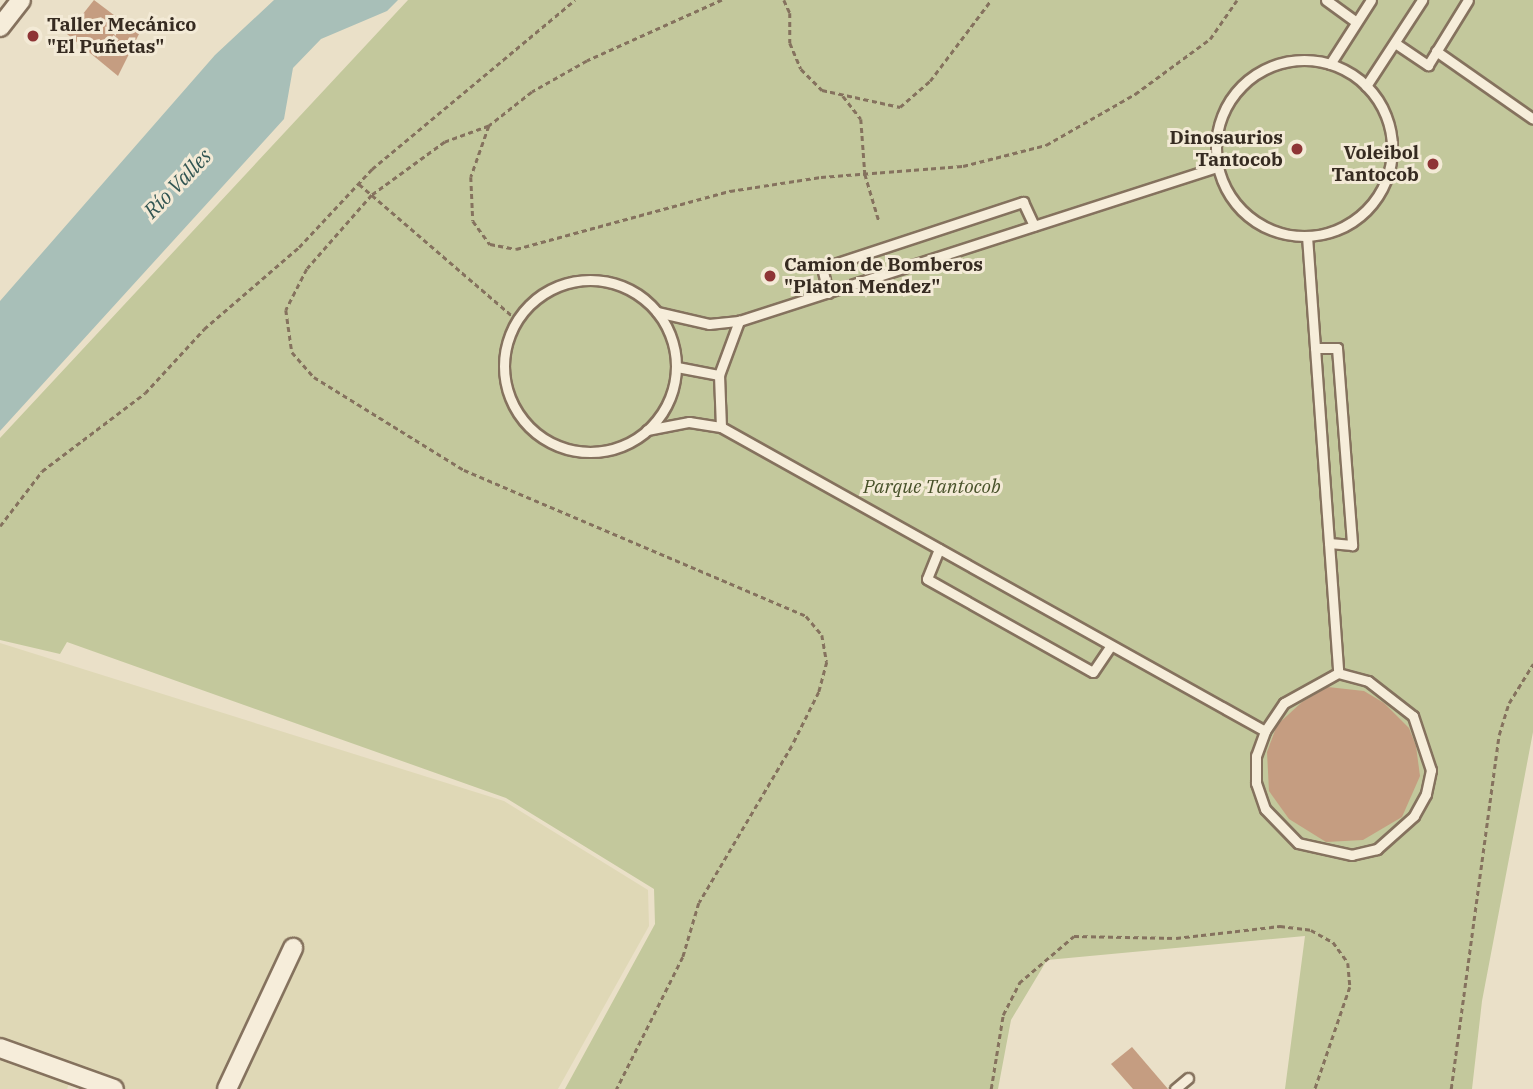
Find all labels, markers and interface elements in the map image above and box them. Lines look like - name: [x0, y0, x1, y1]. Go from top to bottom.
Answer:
- place label: Taller Mecánico "El Puñetas": [47, 14, 196, 58]
- marker: Taller Mecánico "El Puñetas": [25, 28, 41, 44]
- place label: Dinosaurios Tantocob: [1169, 127, 1283, 171]
- marker: Dinosaurios Tantocob: [1289, 141, 1305, 157]
- place label: Voleibol Tantocob: [1331, 142, 1419, 186]
- water label: Río Valles: [138, 143, 216, 223]
- marker: Voleibol Tantocob: [1425, 156, 1441, 172]
- place label: Camion de Bomberos "Platon Mendez": [784, 254, 983, 298]
- marker: Camion de Bomberos "Platon Mendez": [762, 268, 778, 284]
- park label: Parque Tantocob: [863, 476, 1001, 498]

